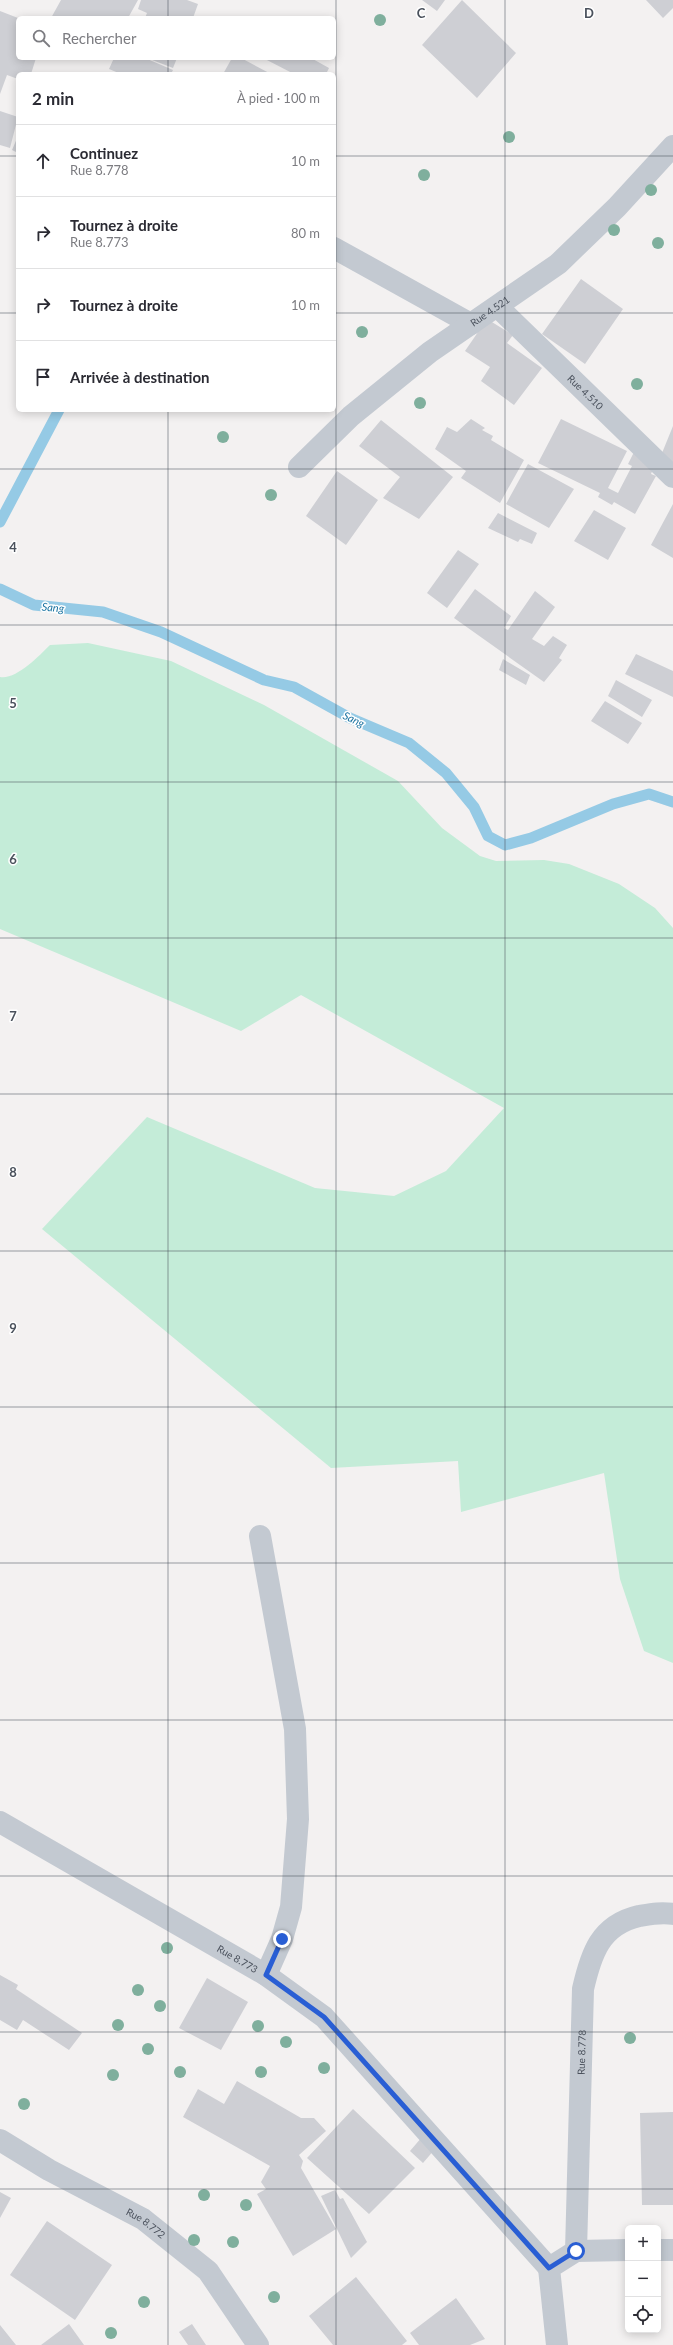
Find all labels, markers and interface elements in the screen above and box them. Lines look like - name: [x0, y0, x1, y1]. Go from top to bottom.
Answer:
- text: C: [417, 5, 426, 21]
- text: D: [584, 5, 594, 21]
- search box: [16, 16, 336, 60]
- icon: search: [30, 27, 52, 49]
- text: Rechercher: [62, 29, 136, 47]
- text: 2 min: [32, 88, 74, 109]
- text: À pied · 100 m: [237, 90, 320, 106]
- text: Continuez: [70, 144, 138, 162]
- icon: ahead: [32, 150, 54, 172]
- text: 10 m: [291, 153, 320, 169]
- text: Rue 8.778: [70, 162, 129, 178]
- text: Tournez à droite: [70, 216, 178, 234]
- icon: right: [32, 222, 54, 244]
- text: 80 m: [291, 225, 320, 241]
- text: Rue 8.773: [70, 234, 129, 250]
- street label: Rue 4.521: [468, 293, 512, 329]
- icon: right: [32, 294, 54, 316]
- text: Tournez à droite: [70, 296, 178, 314]
- text: 10 m: [291, 297, 320, 313]
- icon: arrive: [32, 366, 54, 388]
- text: Arrivée à destination: [70, 368, 209, 386]
- street label: Rue 4.510: [565, 372, 606, 412]
- text: 4: [9, 539, 17, 555]
- water label: Sang: [41, 600, 65, 615]
- text: 5: [9, 695, 17, 711]
- water label: Sang: [341, 708, 367, 730]
- text: 6: [9, 851, 17, 867]
- text: 7: [9, 1008, 17, 1024]
- text: 8: [9, 1164, 17, 1180]
- text: 9: [9, 1320, 17, 1336]
- route end: [273, 1930, 291, 1948]
- street label: Rue 8.773: [215, 1942, 260, 1975]
- street label: Rue 8.778: [575, 2029, 588, 2075]
- street label: Rue 8.772: [124, 2205, 168, 2241]
- map controls: [625, 2225, 661, 2333]
- button: +: [625, 2225, 661, 2261]
- route start: [567, 2242, 585, 2260]
- button: −: [625, 2261, 661, 2297]
- button: locate: [625, 2297, 661, 2333]

